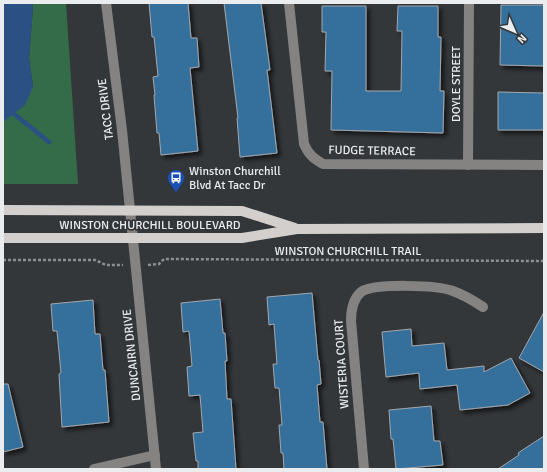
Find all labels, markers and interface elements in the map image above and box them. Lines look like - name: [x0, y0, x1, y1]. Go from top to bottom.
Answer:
- north arrow: [495, 12, 535, 52]
- text: N: [514, 31, 529, 46]
- street label: DOYLE STREET: [449, 46, 464, 122]
- street label: TACC DRIVE: [95, 77, 117, 140]
- street label: FUDGE TERRACE: [328, 143, 416, 159]
- place label: Winston Churchill Blvd At Tacc Dr: [189, 164, 281, 193]
- bus stop icon: Winston Churchill Blvd At Tacc Dr: [166, 168, 186, 193]
- street label: WINSTON CHURCHILL BOULEVARD: [59, 218, 241, 233]
- street label: WINSTON CHURCHILL TRAIL: [275, 244, 421, 259]
- street label: DUNCAIRN DRIVE: [120, 308, 144, 402]
- street label: WISTERIA COURT: [331, 319, 353, 409]

